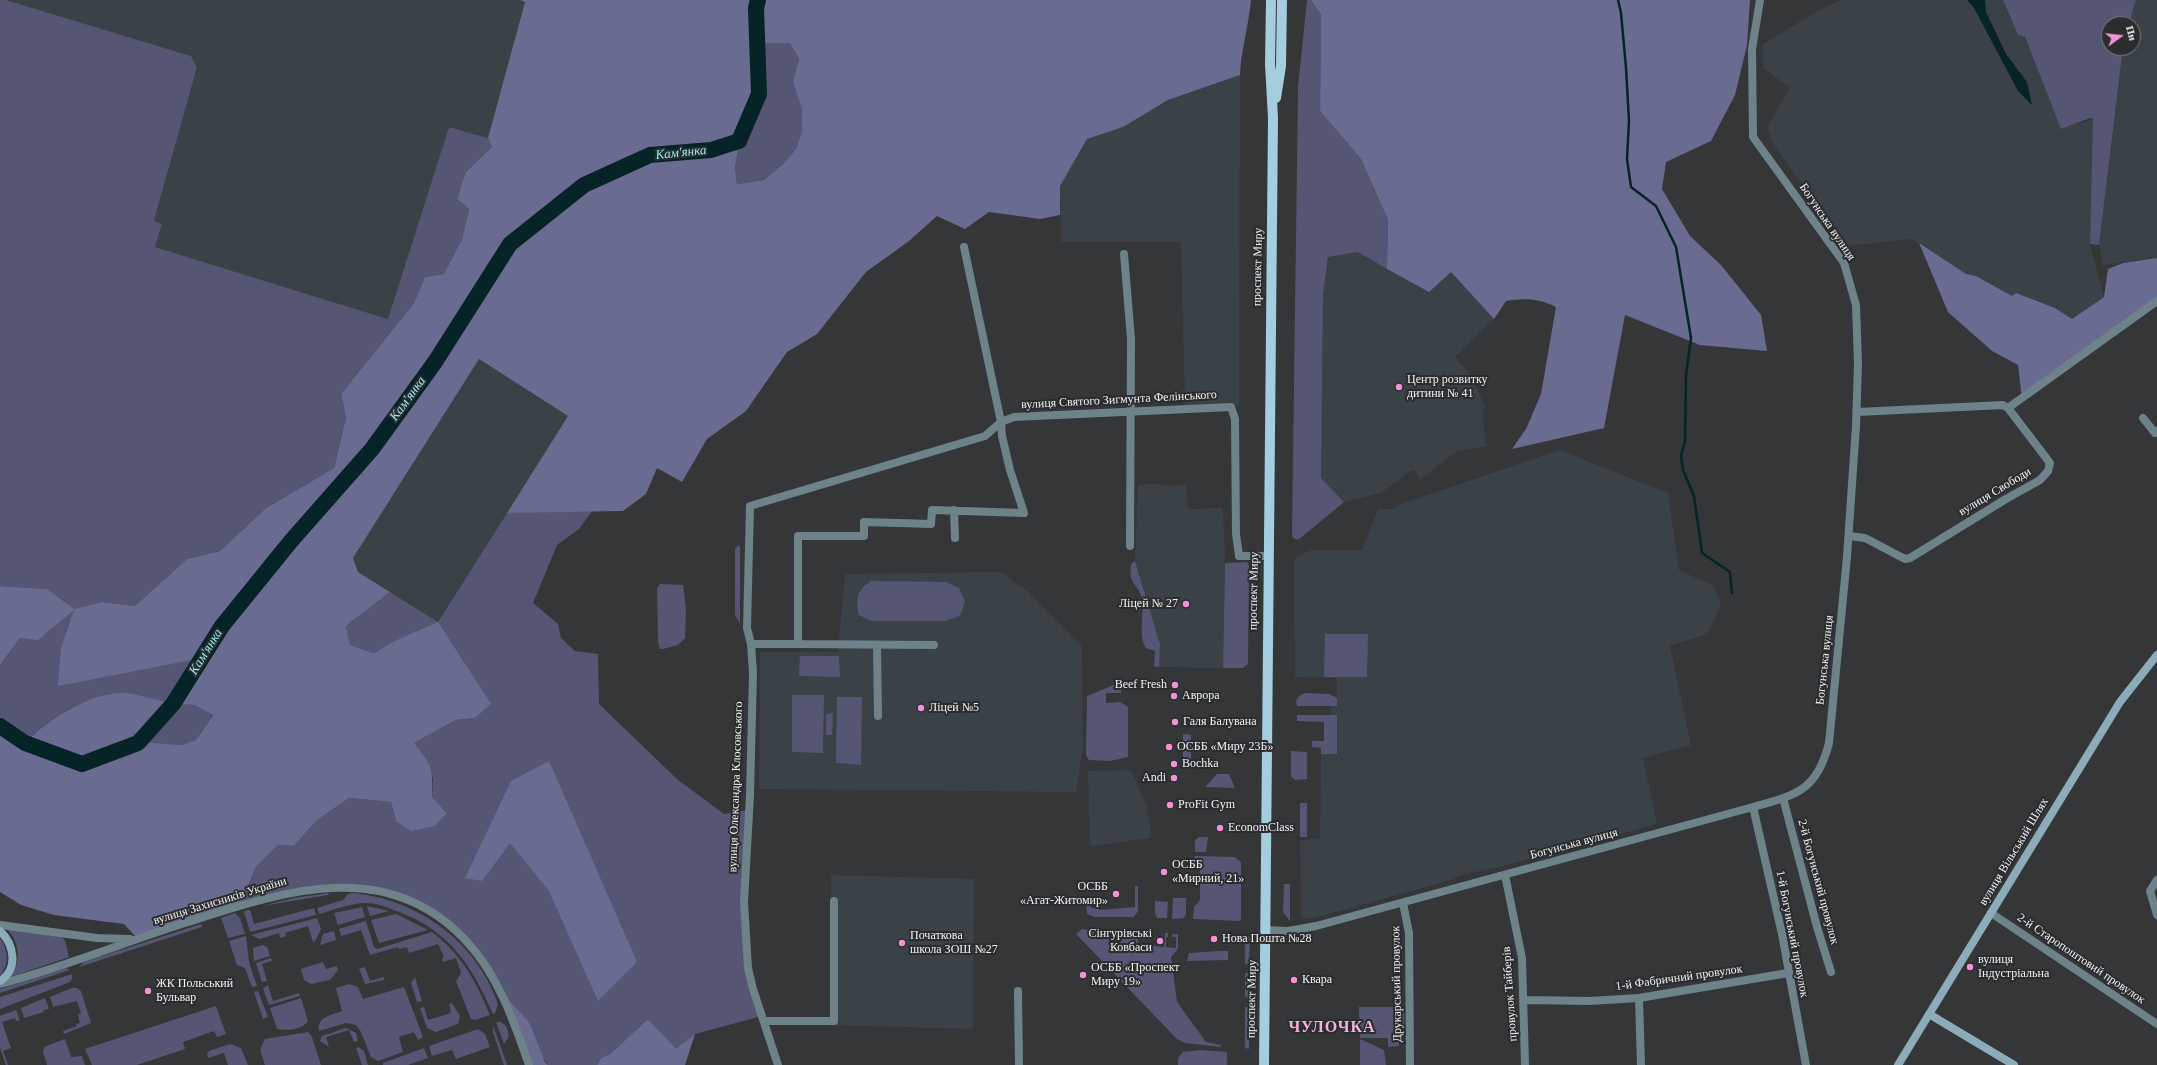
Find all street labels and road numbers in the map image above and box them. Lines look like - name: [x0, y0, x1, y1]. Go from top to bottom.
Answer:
- street label: Богунська вулиця: [1796, 181, 1858, 263]
- street label: проспект Миру: [1250, 228, 1266, 306]
- street label: вулиця Святого Зигмунта Фелінського: [1021, 388, 1217, 412]
- street label: вулиця Свободи: [1956, 465, 2034, 519]
- street label: проспект Миру: [1246, 552, 1262, 630]
- street label: Богунська вулиця: [1813, 614, 1837, 706]
- street label: вулиця Олександра Клосовського: [726, 701, 746, 873]
- street label: вулиця Вільський Шлях: [1976, 796, 2052, 908]
- street label: 2-й Богунський провулок: [1794, 818, 1842, 946]
- street label: Богунська вулиця: [1529, 825, 1619, 863]
- street label: 1-й Богунський провулок: [1773, 869, 1811, 999]
- street label: вулиця Захисників України: [152, 874, 288, 928]
- street label: 2-й Старопоштовий провулок: [2014, 911, 2148, 1007]
- street label: Друкарський провулок: [1389, 926, 1405, 1042]
- street label: провулок Тайберів: [1500, 946, 1520, 1042]
- street label: проспект Миру: [1244, 960, 1260, 1038]
- street label: 1-й Фабричний провулок: [1615, 962, 1743, 994]

